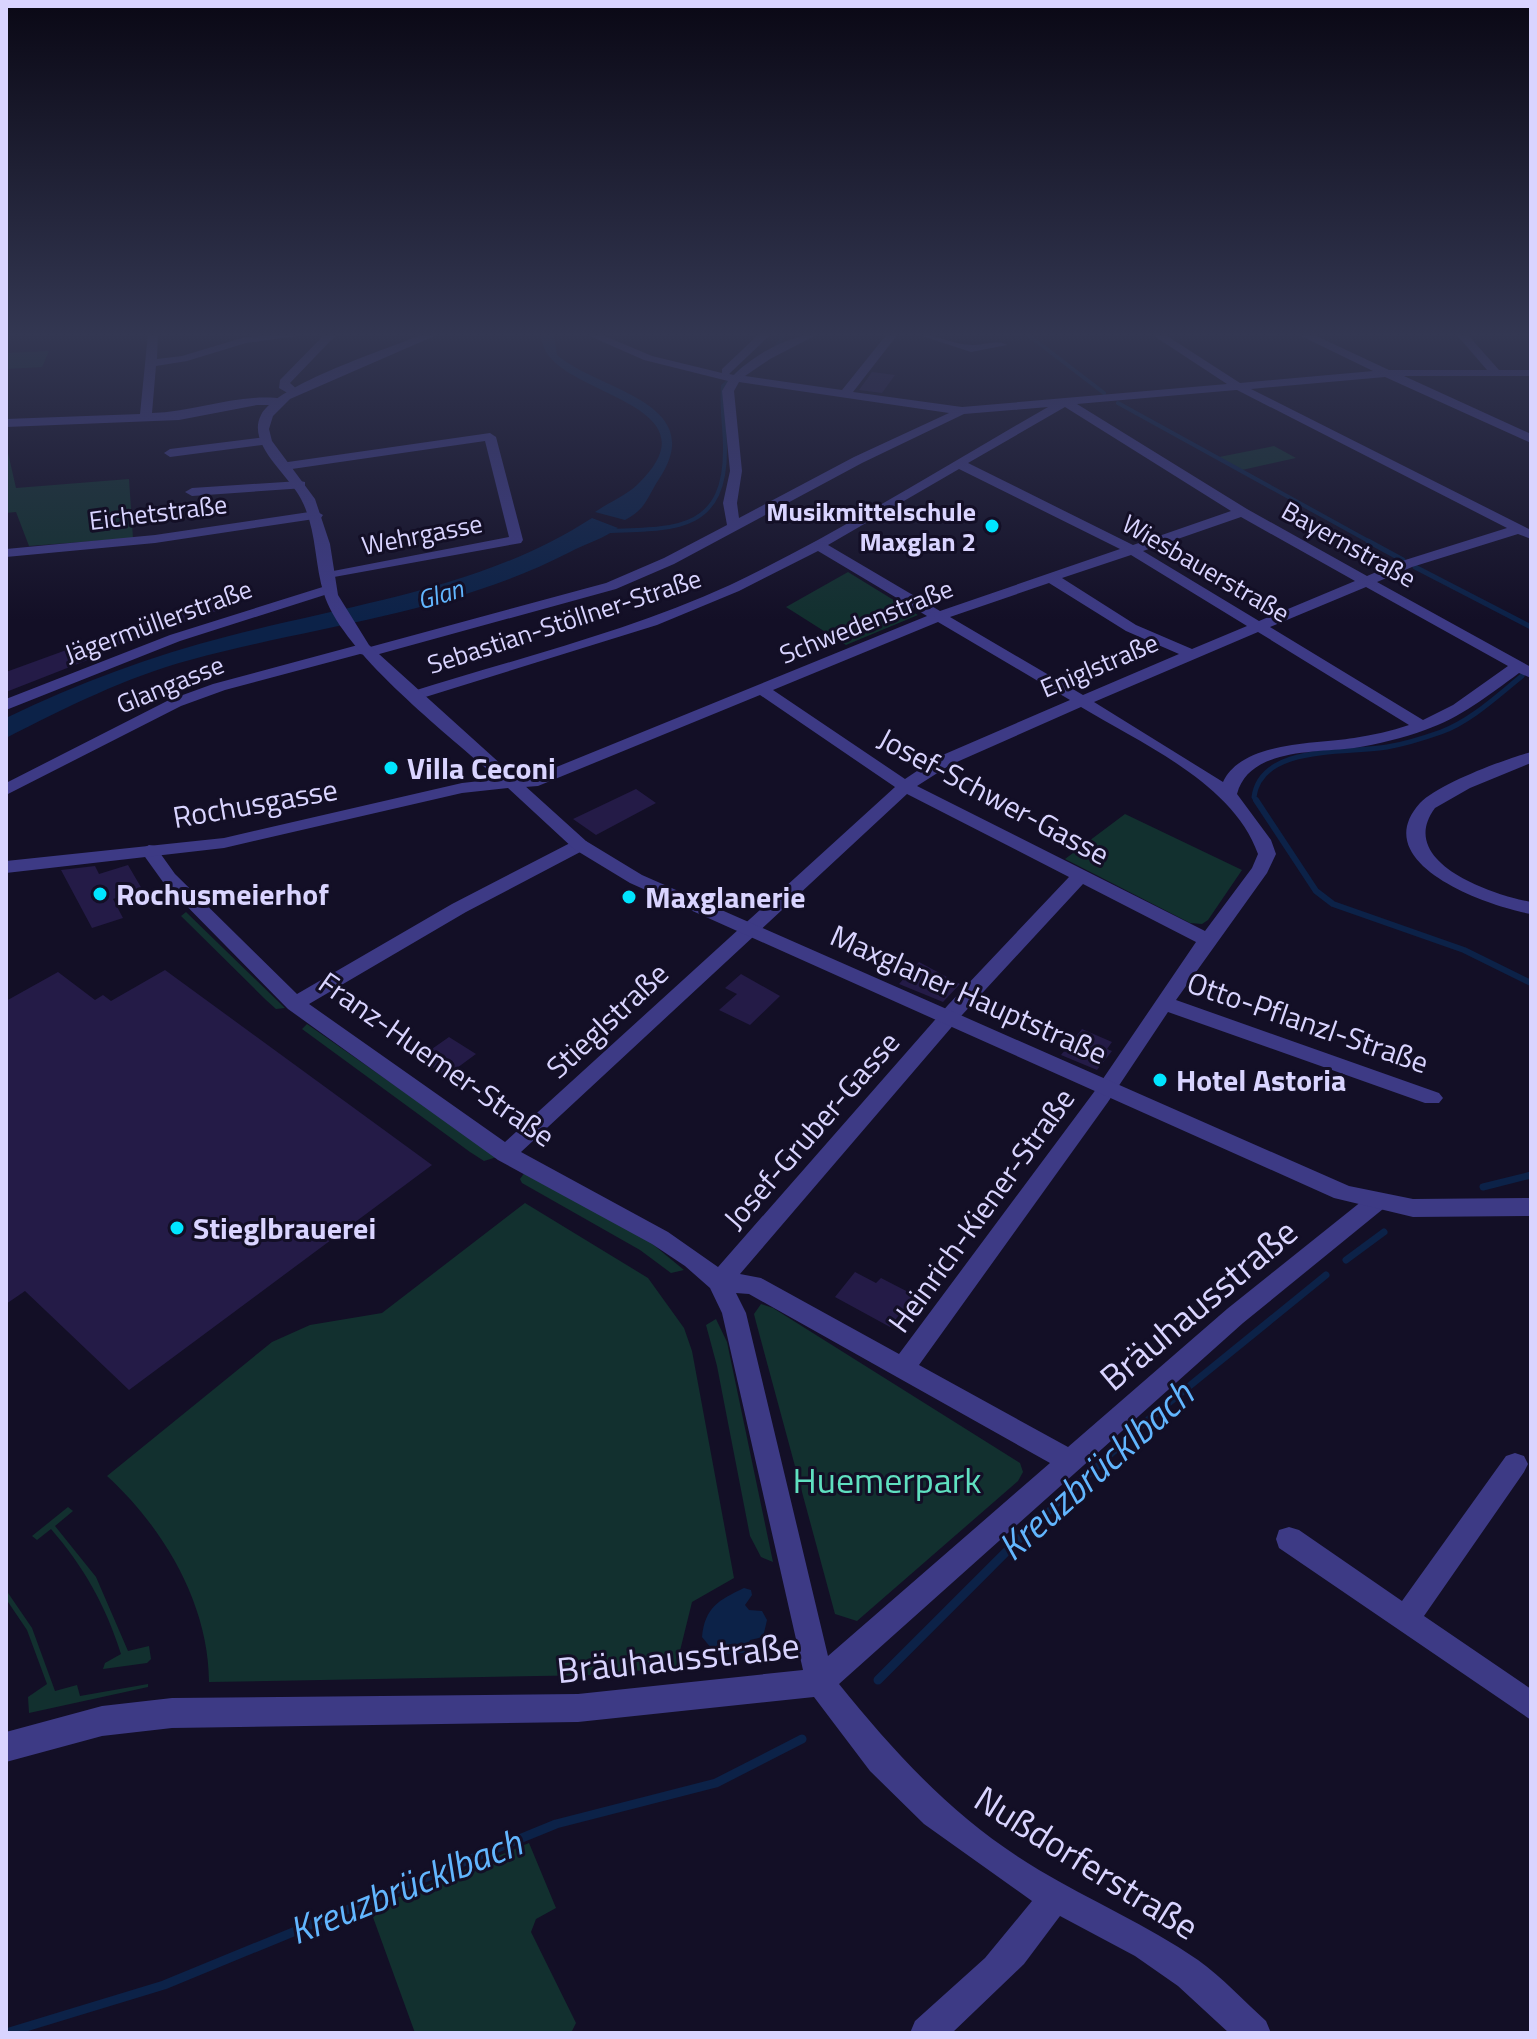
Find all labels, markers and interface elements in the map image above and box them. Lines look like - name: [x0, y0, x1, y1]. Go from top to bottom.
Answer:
- street label: Eichetstraße: [87, 484, 229, 540]
- street label: Bayernstraße: [1275, 491, 1423, 597]
- place label: Musikmittelschule Maxglan 2: [766, 492, 976, 561]
- street label: Wehrgasse: [358, 503, 486, 565]
- street label: Wiesbauerstraße: [1115, 504, 1297, 632]
- marker: Musikmittelschule Maxglan 2: [983, 517, 1001, 535]
- street label: Sebastian-Stöllner-Straße: [422, 558, 706, 684]
- water label: Glan: [412, 568, 469, 619]
- street label: Schwedenstraße: [773, 568, 959, 674]
- street label: Jägermüllerstraße: [59, 569, 257, 673]
- street label: Eniglstraße: [1034, 623, 1164, 707]
- street label: Glangasse: [110, 645, 230, 723]
- street label: Josef-Schwer-Gasse: [870, 716, 1118, 876]
- place label: Villa Ceconi: [407, 745, 556, 791]
- marker: Villa Ceconi: [382, 759, 400, 777]
- street label: Rochusgasse: [169, 766, 341, 840]
- place label: Rochusmeierhof: [116, 871, 329, 917]
- place label: Maxglanerie: [645, 874, 806, 920]
- marker: Rochusmeierhof: [91, 885, 109, 903]
- marker: Maxglanerie: [620, 888, 638, 906]
- street label: Maxglaner Hauptstraße: [823, 912, 1115, 1076]
- street label: Stieglstraße: [535, 951, 679, 1089]
- street label: Otto-Pflanzl-Straße: [1181, 959, 1435, 1085]
- street label: Franz-Huemer-Straße: [309, 960, 565, 1158]
- street label: Josef-Gruber-Gasse: [712, 1021, 910, 1239]
- place label: Hotel Astoria: [1176, 1057, 1346, 1103]
- marker: Hotel Astoria: [1151, 1071, 1169, 1089]
- street label: Heinrich-Kiener-Straße: [876, 1078, 1086, 1342]
- place label: Stieglbrauerei: [193, 1205, 376, 1251]
- street label: Bräuhausstraße: [1087, 1205, 1309, 1403]
- marker: Stieglbrauerei: [168, 1219, 186, 1237]
- water label: Kreuzbrücklbach: [984, 1365, 1207, 1574]
- park label: Huemerpark: [792, 1452, 982, 1507]
- street label: Bräuhausstraße: [554, 1617, 802, 1697]
- street label: Nußdorferstraße: [964, 1771, 1210, 1953]
- water label: Kreuzbrücklbach: [280, 1813, 531, 1959]

